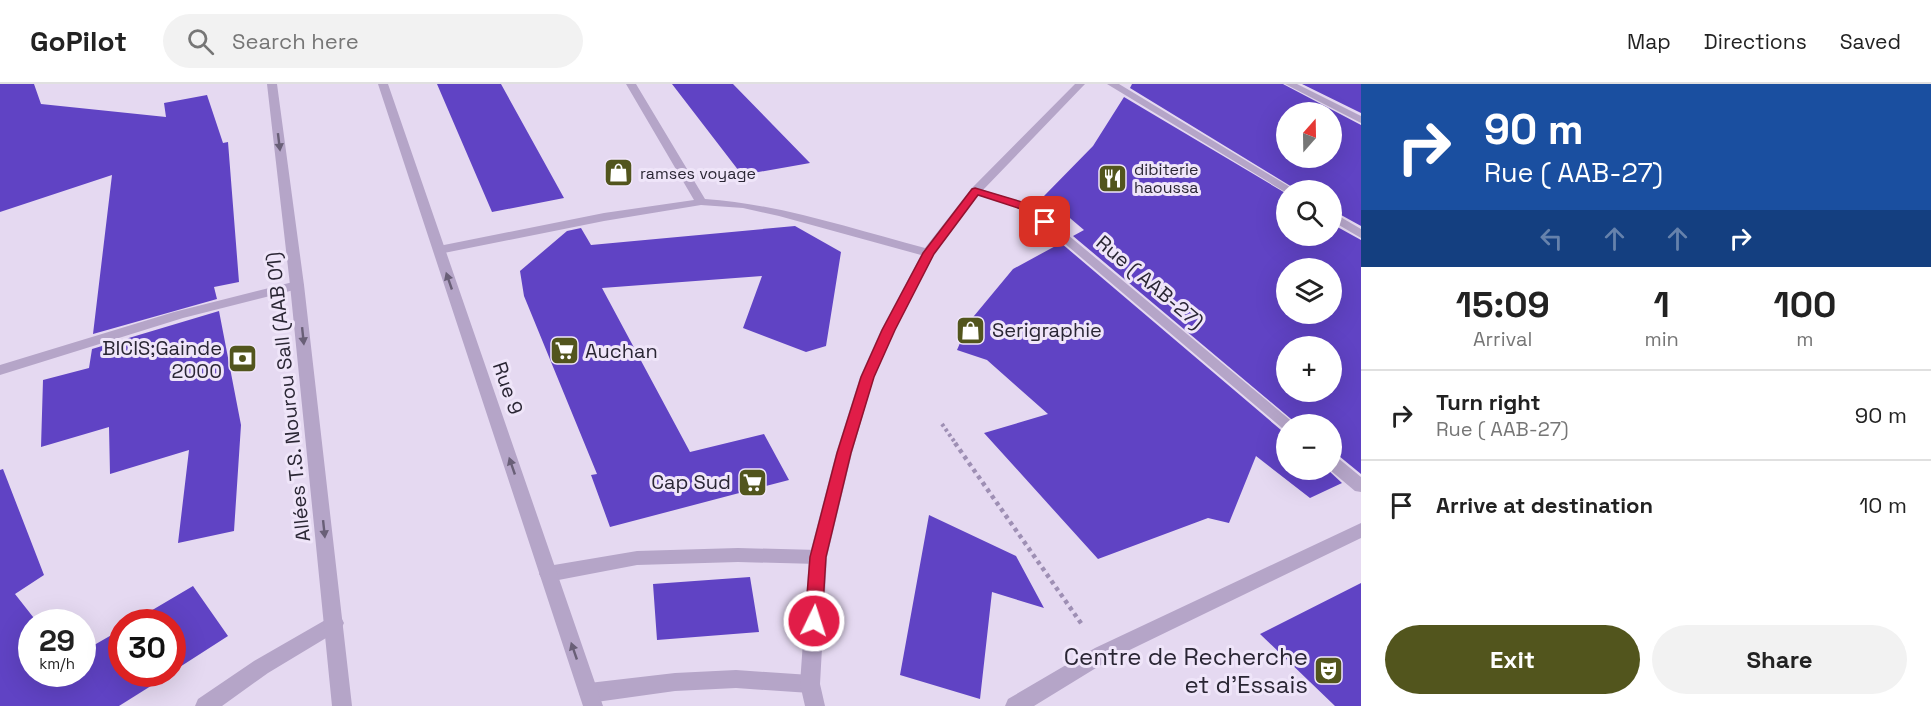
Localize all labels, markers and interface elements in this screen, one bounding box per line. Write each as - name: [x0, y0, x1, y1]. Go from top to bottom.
- search box: [163, 14, 583, 68]
- text: GoPilot: [30, 23, 127, 59]
- icon: search: [184, 25, 217, 58]
- text: Search here: [232, 27, 359, 55]
- text: Map: [1627, 28, 1671, 55]
- text: Directions: [1704, 28, 1807, 55]
- text: Saved: [1840, 28, 1901, 55]
- north arrow: [1276, 102, 1342, 168]
- map controls: [1276, 102, 1342, 480]
- text: 90 m: [1484, 103, 1584, 156]
- icon: right: [1385, 108, 1463, 186]
- one-way arrow: [274, 133, 284, 152]
- text: Rue ( AAB-27): [1484, 155, 1663, 190]
- shop icon: ramses voyage: [603, 157, 635, 189]
- place label: dibiterie haoussa: [1134, 159, 1198, 198]
- restaurant icon: dibiterie haoussa: [1097, 162, 1129, 194]
- place label: ramses voyage: [640, 163, 756, 184]
- button: search: [1276, 180, 1342, 246]
- pin: [1019, 196, 1070, 247]
- icon: arrive: [1028, 205, 1061, 238]
- icon: left: [1535, 222, 1568, 255]
- icon: ahead: [1598, 222, 1631, 255]
- icon: ahead: [1661, 222, 1694, 255]
- icon: right: [1724, 222, 1757, 255]
- street label: Rue ( AAB-27): [1091, 229, 1209, 335]
- street label: Allées T.S. Nourou Sall (AAB 01): [260, 251, 316, 543]
- button: layers: [1276, 258, 1342, 324]
- one-way arrow: [444, 272, 454, 290]
- text: 15:09: [1456, 282, 1550, 328]
- text: 1: [1653, 282, 1670, 328]
- text: 100: [1773, 282, 1836, 328]
- shop icon: Serigraphie: [955, 314, 987, 346]
- place label: Serigraphie: [992, 317, 1102, 343]
- one-way arrow: [298, 326, 308, 345]
- text: Arrival: [1473, 326, 1532, 352]
- text: min: [1644, 326, 1679, 352]
- text: m: [1796, 326, 1814, 352]
- place label: BICIS;Gainde 2000: [102, 335, 222, 384]
- supermarket icon: Auchan: [548, 335, 580, 367]
- button: +: [1276, 336, 1342, 402]
- place label: Auchan: [585, 338, 658, 364]
- bank icon: BICIS;Gainde 2000: [227, 343, 259, 375]
- street label: Rue 9: [487, 358, 529, 418]
- text: Turn right: [1436, 388, 1541, 416]
- icon: right: [1385, 399, 1418, 432]
- text: 90 m: [1855, 401, 1907, 429]
- button: −: [1276, 414, 1342, 480]
- text: Rue ( AAB-27): [1436, 416, 1569, 442]
- one-way arrow: [506, 457, 516, 475]
- supermarket icon: Cap Sud: [736, 466, 768, 498]
- place label: Cap Sud: [651, 469, 731, 495]
- icon: arrive: [1385, 489, 1418, 522]
- text: Arrive at destination: [1436, 491, 1653, 519]
- text: 10 m: [1859, 491, 1907, 519]
- one-way arrow: [319, 520, 328, 539]
- position arrow: [782, 589, 846, 653]
- speed limit sign: 30: [108, 609, 186, 687]
- text: 29: [39, 621, 75, 660]
- button: Exit: [1385, 625, 1640, 694]
- button: Share: [1652, 625, 1907, 694]
- place label: Centre de Recherche et d'Essais: [1064, 641, 1308, 700]
- one-way arrow: [569, 642, 579, 660]
- text: km/h: [39, 654, 75, 673]
- theatre icon: Centre de Recherche et d'Essais: [1313, 654, 1345, 686]

